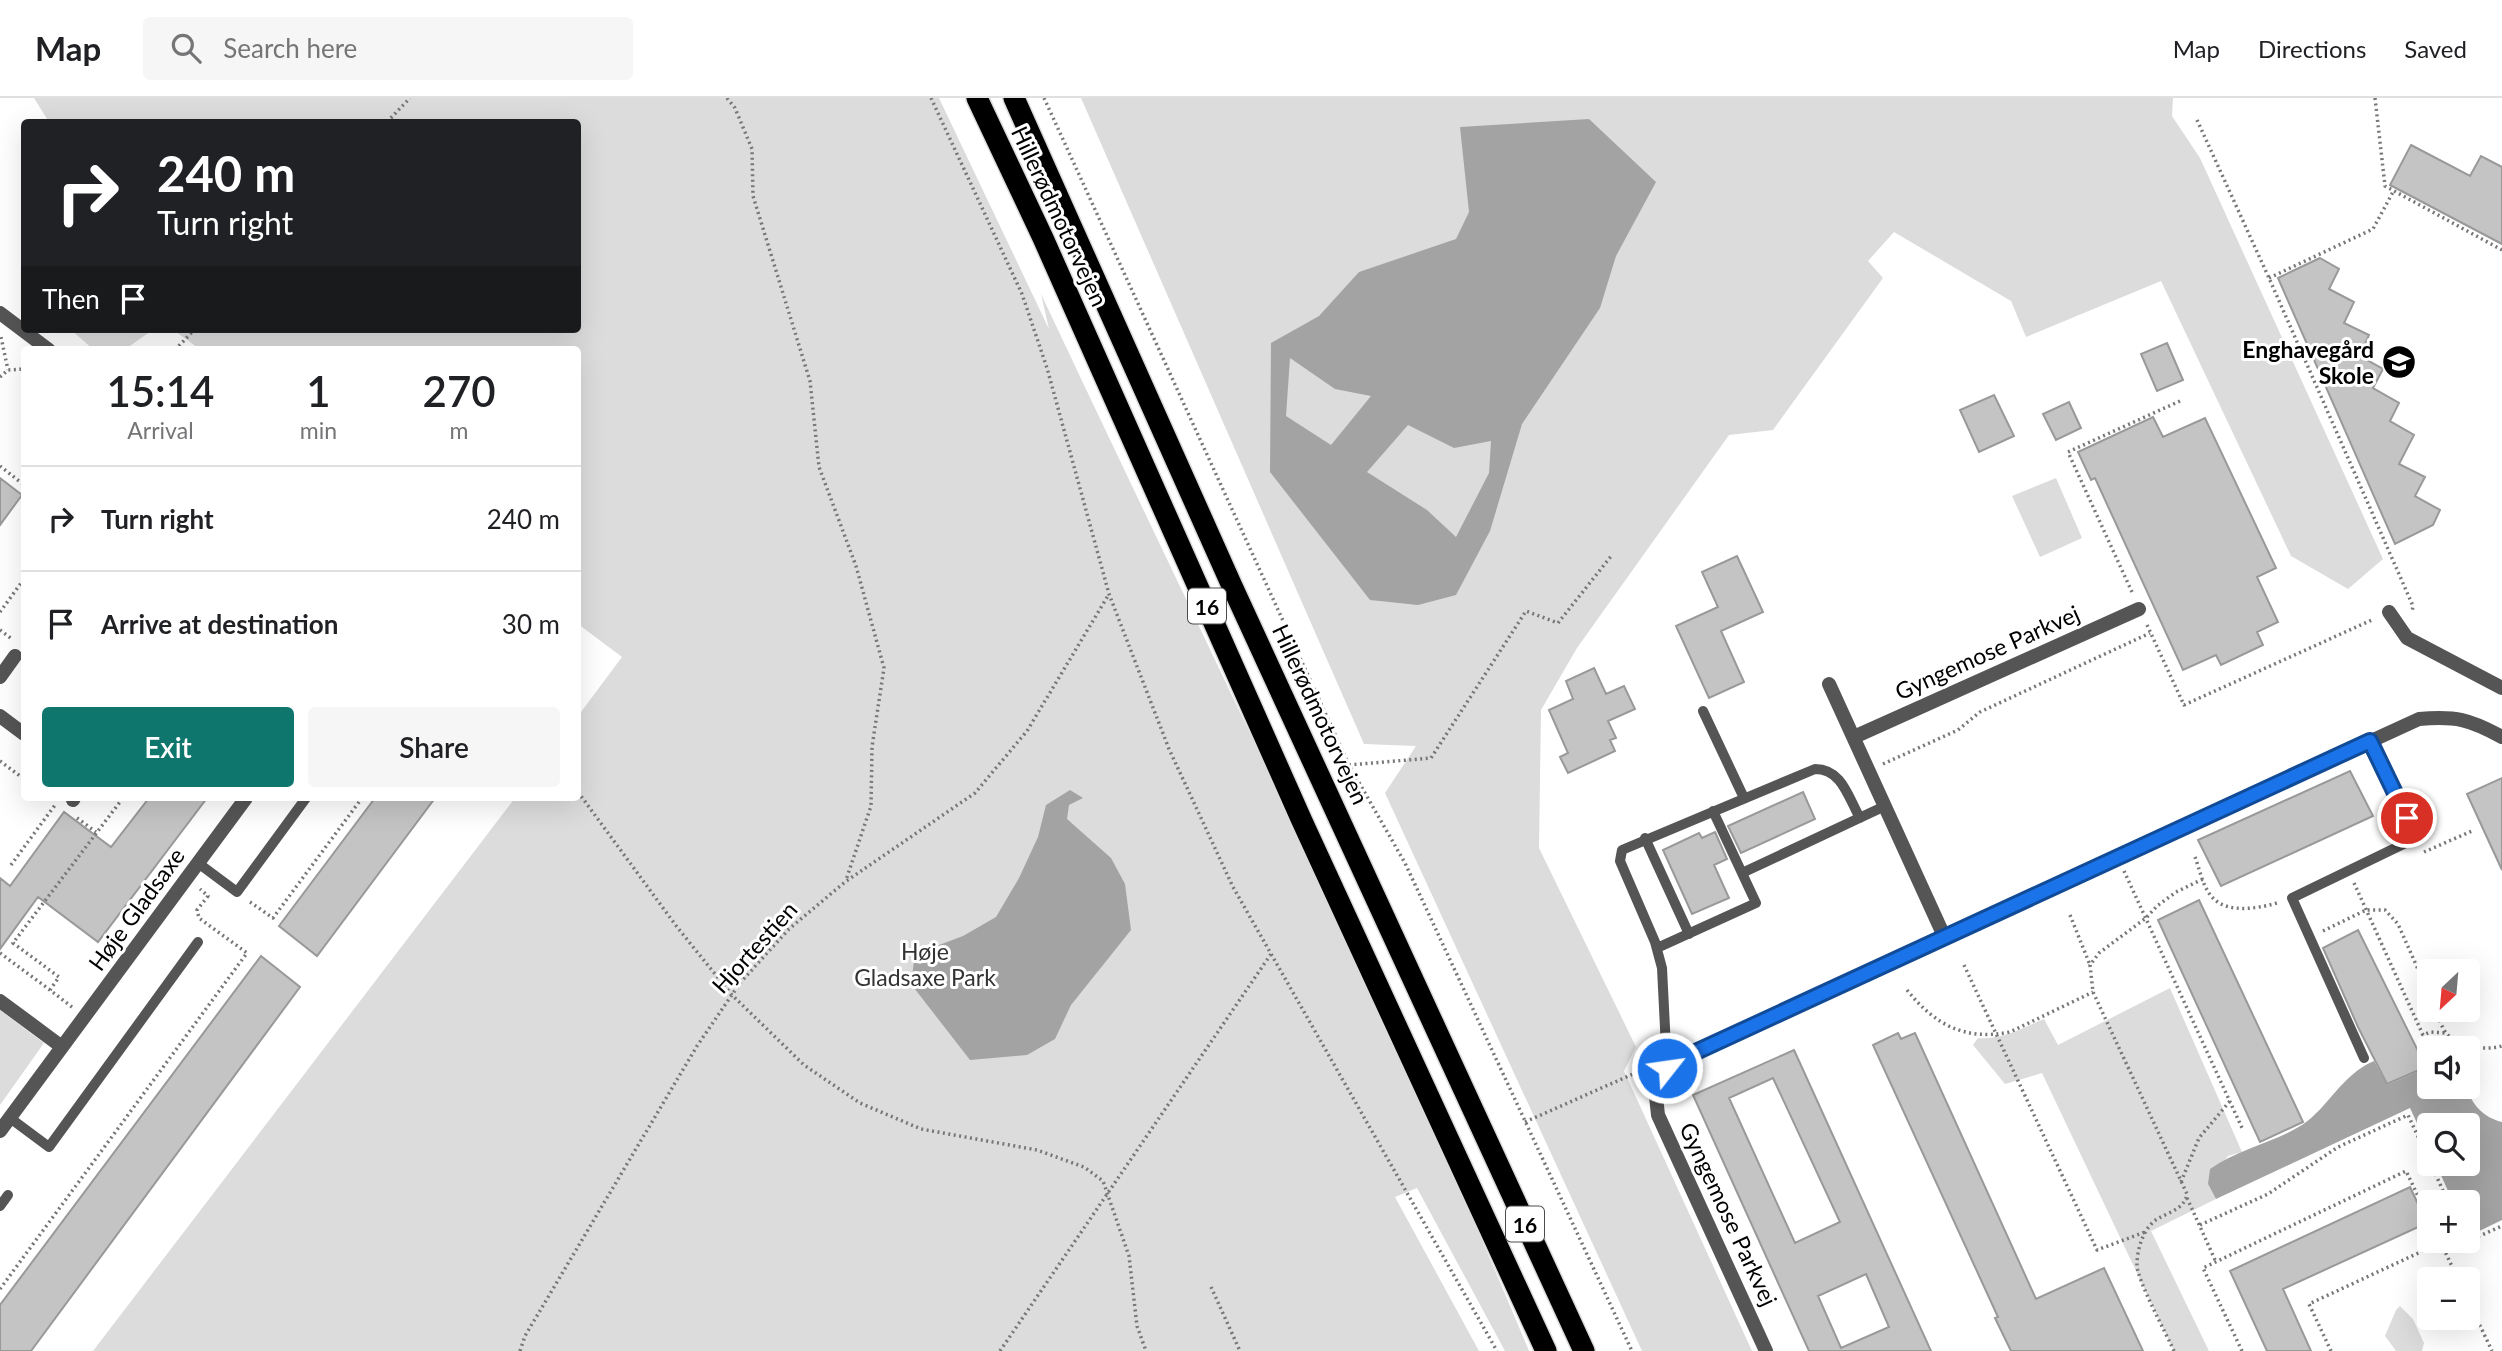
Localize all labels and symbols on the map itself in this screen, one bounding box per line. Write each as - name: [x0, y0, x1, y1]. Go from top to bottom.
- street label: Hillerødmotorvejen: [1006, 122, 1114, 310]
- place label: Enghavegård Skole: [2242, 335, 2374, 389]
- school or university icon: Enghavegård Skole: [2380, 343, 2418, 381]
- road number: 16: [1188, 588, 1226, 624]
- street label: Gyngemose Parkvej: [1890, 599, 2084, 705]
- street label: Hillerødmotorvejen: [1267, 620, 1375, 808]
- pin: [2377, 788, 2437, 848]
- street label: Høje Gladsaxe: [82, 842, 190, 976]
- street label: Hjortestien: [706, 895, 802, 999]
- park label: Høje Gladsaxe Park: [854, 937, 996, 991]
- north arrow: [2417, 959, 2480, 1022]
- position arrow: [1630, 1031, 1704, 1105]
- street label: Gyngemose Parkvej: [1674, 1118, 1784, 1310]
- road number: 16: [1506, 1206, 1544, 1242]

